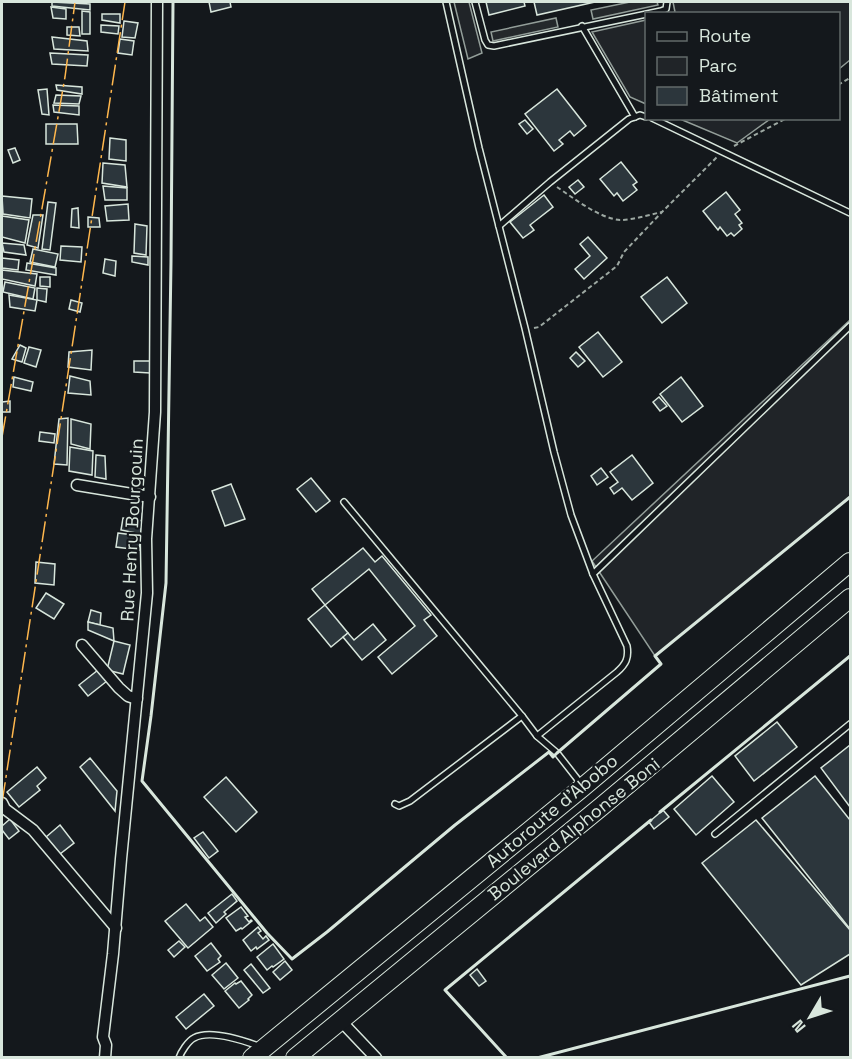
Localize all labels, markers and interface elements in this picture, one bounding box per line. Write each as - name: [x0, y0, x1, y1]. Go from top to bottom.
- legend: [645, 12, 840, 120]
- text: Route: [699, 24, 751, 47]
- text: Parc: [699, 54, 737, 77]
- text: Bâtiment: [699, 84, 779, 107]
- street label: Rue Henry Bourgouin: [115, 438, 148, 622]
- street label: Autoroute d'Abobo: [481, 749, 622, 872]
- street label: Boulevard Alphonse Boni: [483, 752, 664, 905]
- north arrow: [780, 987, 840, 1047]
- text: N: [787, 1015, 810, 1037]

